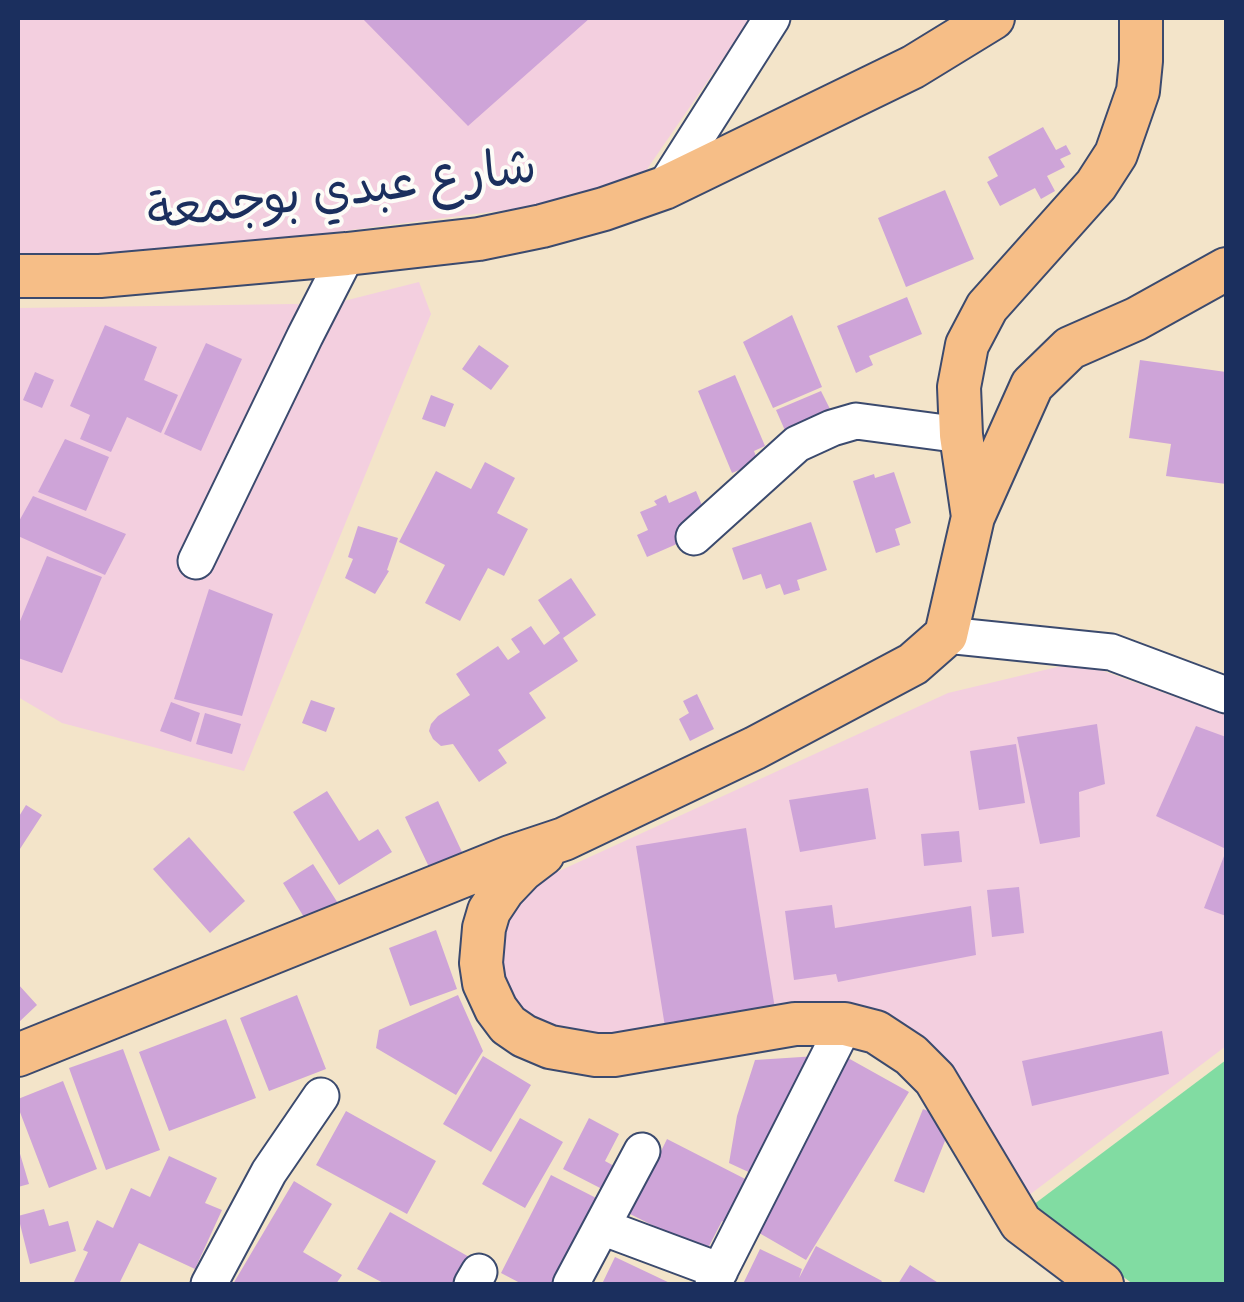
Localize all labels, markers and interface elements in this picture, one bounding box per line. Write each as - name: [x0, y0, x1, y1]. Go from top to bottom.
- street label: شارع عبدي بوجمعة: [144, 138, 540, 246]

